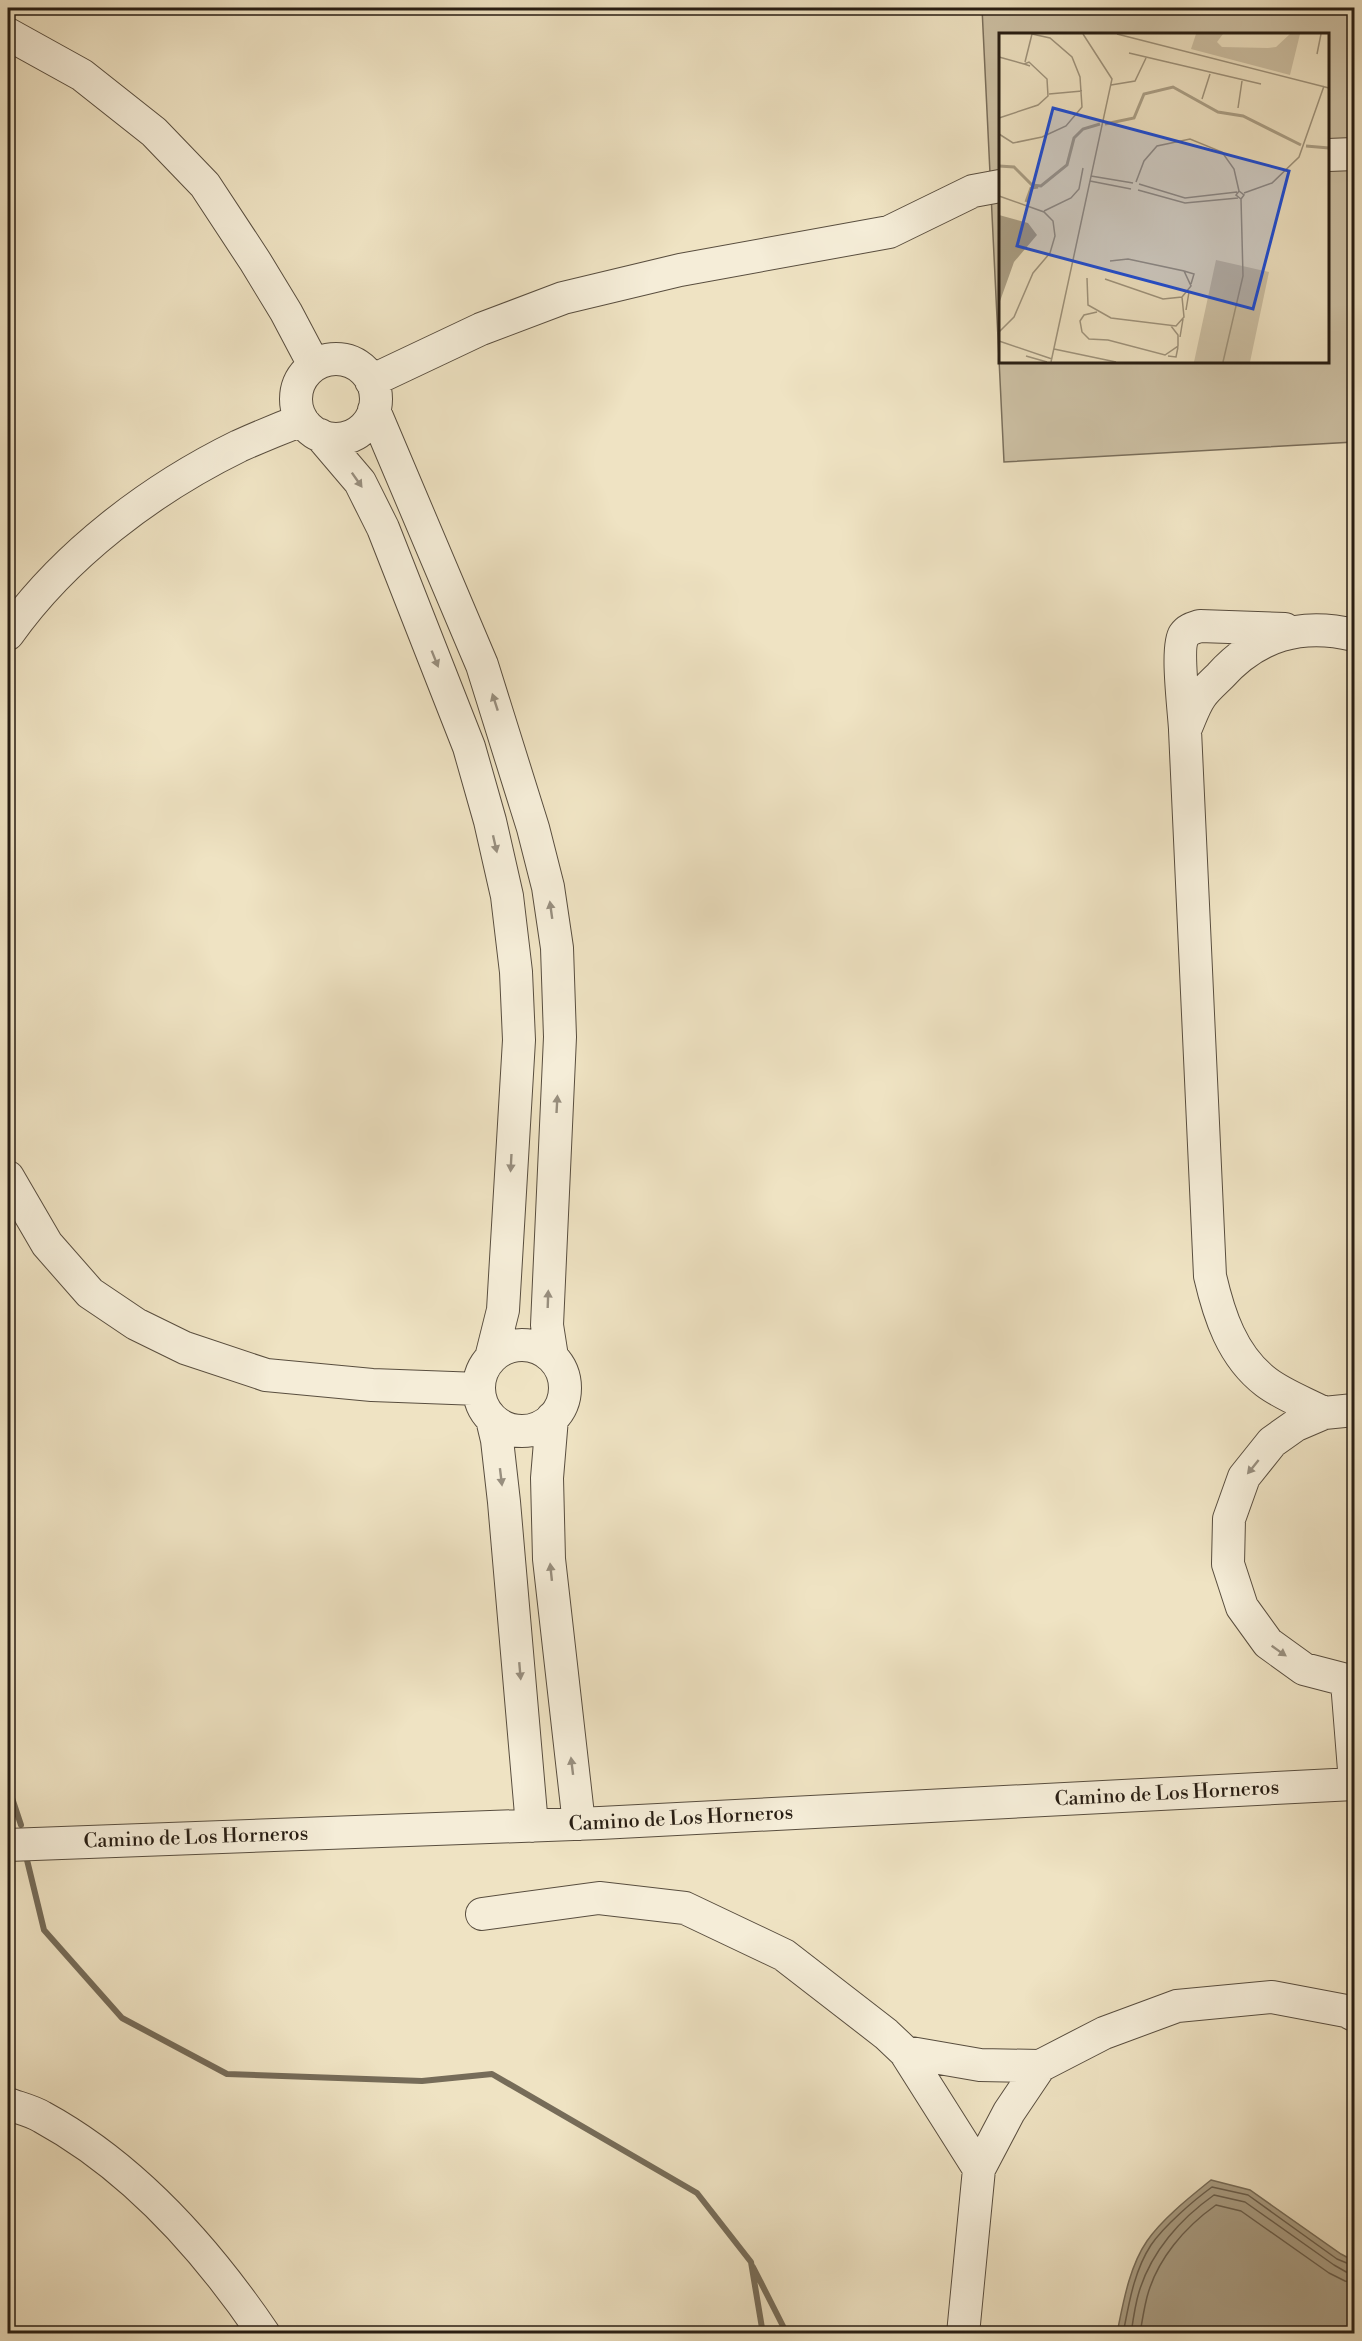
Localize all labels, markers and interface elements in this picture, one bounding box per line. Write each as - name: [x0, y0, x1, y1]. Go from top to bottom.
- inset map: [999, 33, 1329, 363]
- one-way arrow: [351, 472, 363, 488]
- one-way arrow: [430, 650, 440, 668]
- one-way arrow: [489, 693, 499, 711]
- one-way arrow: [491, 835, 501, 853]
- one-way arrow: [547, 900, 556, 919]
- one-way arrow: [552, 1095, 561, 1114]
- one-way arrow: [507, 1153, 516, 1172]
- one-way arrow: [543, 1289, 552, 1308]
- one-way arrow: [1247, 1459, 1259, 1474]
- one-way arrow: [497, 1467, 506, 1486]
- one-way arrow: [546, 1563, 556, 1582]
- one-way arrow: [1271, 1645, 1287, 1657]
- one-way arrow: [515, 1662, 524, 1681]
- one-way arrow: [567, 1757, 577, 1776]
- street label: Camino de Los Horneros: [1054, 1776, 1280, 1812]
- street label: Camino de Los Horneros: [568, 1801, 794, 1837]
- street label: Camino de Los Horneros: [83, 1822, 309, 1854]

